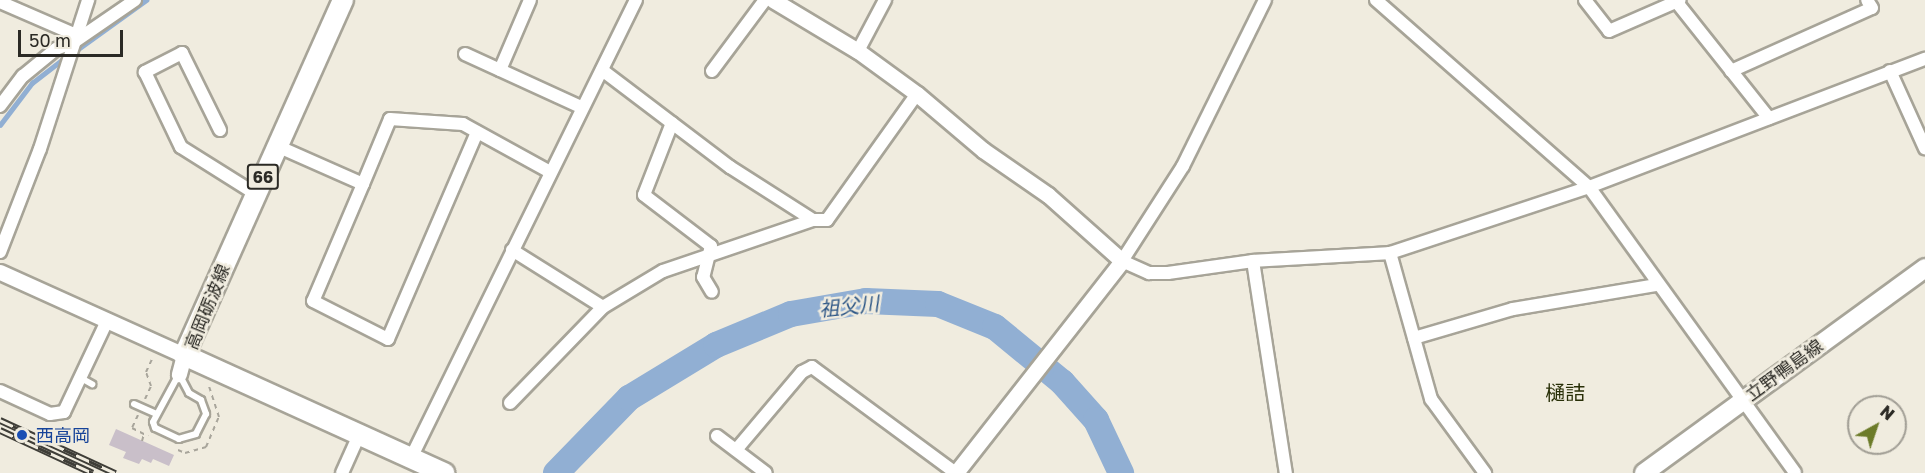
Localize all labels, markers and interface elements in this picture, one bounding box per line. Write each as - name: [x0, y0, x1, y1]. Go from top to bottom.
- scale bar: [21, 18, 126, 56]
- text: 50 m: [29, 29, 71, 51]
- road number: 66: [246, 164, 280, 190]
- street label: 高岡砺波線: [180, 261, 234, 353]
- water label: 祖父川: [818, 291, 880, 321]
- street label: 立野鴨島線: [1741, 335, 1827, 405]
- district label: 樋詰: [1545, 380, 1585, 404]
- north arrow: [1847, 395, 1907, 455]
- text: N: [1876, 401, 1898, 424]
- place label: 西高岡: [36, 424, 90, 446]
- marker: 西高岡: [13, 426, 31, 444]

